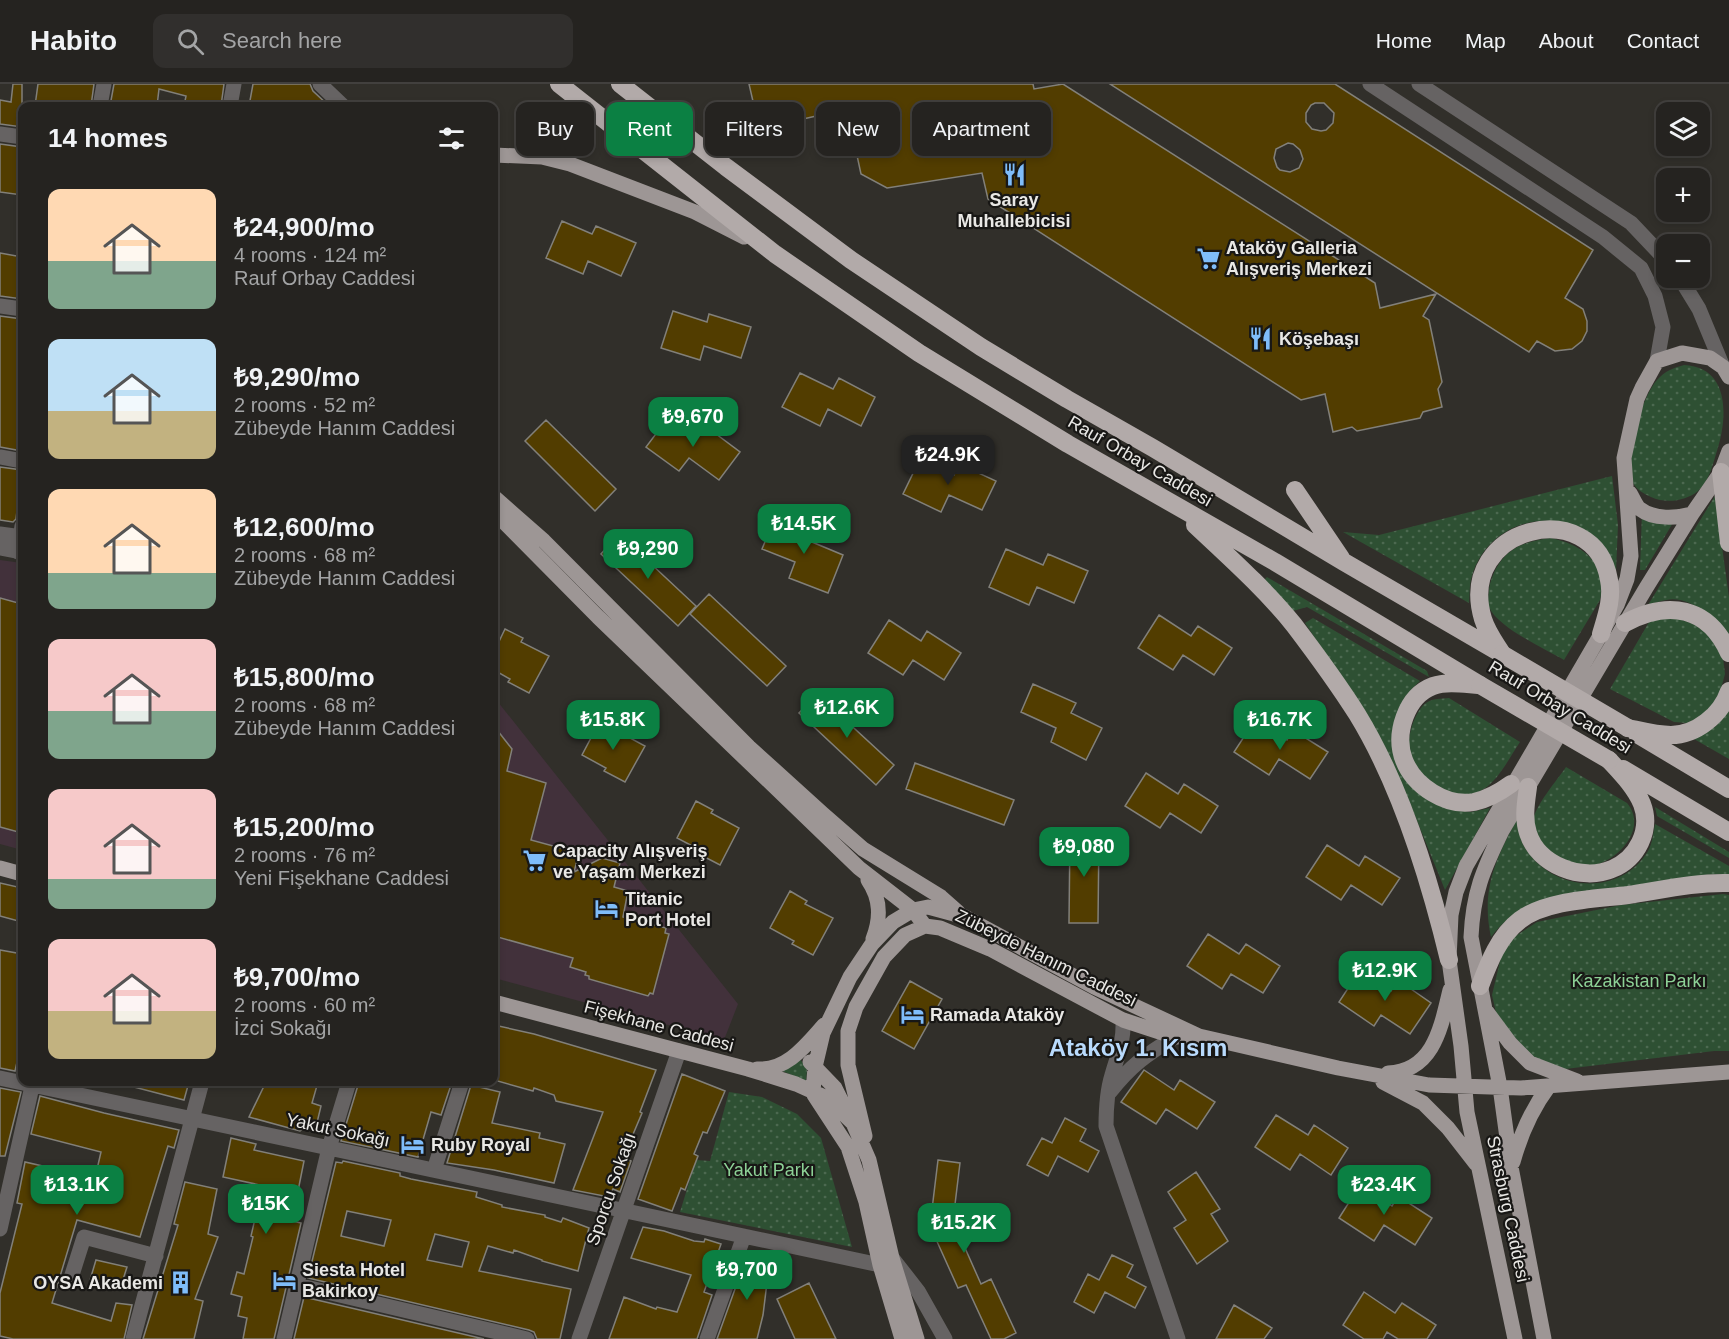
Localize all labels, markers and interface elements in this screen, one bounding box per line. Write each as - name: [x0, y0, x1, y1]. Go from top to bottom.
- search box: [153, 14, 573, 68]
- text: Habito: [30, 25, 117, 56]
- icon: search: [174, 25, 207, 58]
- text: Search here: [222, 28, 342, 53]
- text: Home: [1376, 29, 1432, 52]
- text: Map: [1465, 29, 1506, 52]
- text: About: [1539, 29, 1594, 52]
- text: Contact: [1627, 29, 1699, 52]
- chip: Buy: [516, 102, 594, 156]
- chip: Rent: [606, 102, 693, 156]
- chip: Filters: [705, 102, 804, 156]
- chip: New: [816, 102, 900, 156]
- chip: Apartment: [912, 102, 1051, 156]
- map controls: [1656, 102, 1710, 288]
- button: layers: [1656, 102, 1710, 156]
- icon: filters: [435, 122, 468, 155]
- text: 14 homes: [48, 123, 168, 153]
- restaurant icon: Saray Muhallebicisi: [1001, 161, 1027, 187]
- button: +: [1656, 168, 1710, 222]
- place label: Saray Muhallebicisi: [957, 190, 1071, 231]
- text: ₺24,900/mo: [234, 212, 375, 242]
- icon: home: [96, 213, 168, 285]
- button: −: [1656, 234, 1710, 288]
- place label: Ataköy Galleria Alışveriş Merkezi: [1226, 238, 1372, 279]
- text: 4 rooms · 124 m²: [234, 244, 386, 266]
- supermarket icon: Ataköy Galleria Alışveriş Merkezi: [1195, 245, 1221, 271]
- text: Rauf Orbay Caddesi: [234, 267, 415, 289]
- restaurant icon: Köşebaşı: [1248, 326, 1274, 352]
- place label: Köşebaşı: [1279, 329, 1359, 349]
- text: ₺9,290/mo: [234, 362, 360, 392]
- icon: home: [96, 363, 168, 435]
- text: 2 rooms · 52 m²: [234, 394, 375, 416]
- pin: ₺9,670: [644, 397, 742, 448]
- text: ₺9,670: [662, 405, 724, 427]
- street label: Rauf Orbay Caddesi: [1064, 412, 1216, 510]
- text: Zübeyde Hanım Caddesi: [234, 417, 455, 439]
- pin: ₺24.9K: [899, 435, 997, 486]
- text: ₺24.9K: [916, 443, 980, 465]
- pin: ₺14.5K: [755, 504, 853, 555]
- text: ₺12,600/mo: [234, 512, 375, 542]
- text: ₺14.5K: [772, 512, 836, 534]
- icon: home: [96, 513, 168, 585]
- pin: ₺9,290: [599, 529, 697, 580]
- text: ₺9,290: [617, 537, 679, 559]
- text: 2 rooms · 68 m²: [234, 544, 375, 566]
- text: Zübeyde Hanım Caddesi: [234, 567, 455, 589]
- street label: Rauf Orbay Caddesi: [1485, 656, 1635, 758]
- text: ₺15,800/mo: [234, 662, 375, 692]
- icon: home: [96, 663, 168, 735]
- pin: ₺12.6K: [798, 688, 896, 739]
- text: 2 rooms · 68 m²: [234, 694, 375, 716]
- text: ₺12.6K: [815, 696, 879, 718]
- pin: ₺15.8K: [564, 700, 662, 751]
- pin: ₺16.7K: [1231, 700, 1329, 751]
- text: ₺15.8K: [581, 708, 645, 730]
- text: ₺16.7K: [1248, 708, 1312, 730]
- text: Zübeyde Hanım Caddesi: [234, 717, 455, 739]
- text: ₺15,200/mo: [234, 812, 375, 842]
- icon: home: [96, 813, 168, 885]
- pin: ₺9,080: [1035, 827, 1133, 878]
- text: ₺9,080: [1053, 835, 1115, 857]
- place label: Capacity Alışveriş ve Yaşam Merkezi: [553, 841, 707, 882]
- text: 2 rooms · 76 m²: [234, 844, 375, 866]
- supermarket icon: Capacity Alışveriş ve Yaşam Merkezi: [522, 848, 548, 874]
- text: Yeni Fişekhane Caddesi: [234, 867, 449, 889]
- place label: Titanic Port Hotel: [625, 889, 711, 930]
- hotel icon: Titanic Port Hotel: [594, 896, 620, 922]
- street label: Zübeyde Hanım Caddesi: [952, 905, 1140, 1011]
- pin: ₺12.9K: [1336, 951, 1434, 1002]
- text: ₺12.9K: [1353, 959, 1417, 981]
- text: ₺9,700/mo: [234, 962, 360, 992]
- icon: home: [96, 963, 168, 1035]
- park label: Kazakistan Parkı: [1571, 971, 1707, 991]
- text: 2 rooms · 60 m²: [234, 994, 375, 1016]
- street label: Fişekhane Caddesi: [582, 996, 736, 1056]
- hotel icon: Ramada Ataköy: [899, 1002, 925, 1028]
- place label: Ramada Ataköy: [930, 1005, 1064, 1025]
- text: İzci Sokağı: [234, 1017, 332, 1039]
- district label: Ataköy 1. Kısım: [1049, 1034, 1227, 1061]
- street label: Yakut Sokağı: [284, 1109, 392, 1151]
- street label: Sporcu Sokağı: [582, 1130, 640, 1248]
- hotel icon: Ruby Royal: [400, 1132, 426, 1158]
- street label: Strasburg Caddesi: [1483, 1134, 1533, 1284]
- place label: Ruby Royal: [431, 1135, 530, 1155]
- park label: Yakut Parkı: [723, 1160, 815, 1180]
- pin: ₺13.1K: [28, 1165, 126, 1216]
- pin: ₺23.4K: [1335, 1165, 1433, 1216]
- text: ₺13.1K: [45, 1173, 109, 1195]
- text: ₺23.4K: [1352, 1173, 1416, 1195]
- pin: ₺15K: [230, 1184, 302, 1235]
- text: ₺15K: [242, 1192, 290, 1214]
- pin: ₺15.2K: [915, 1203, 1013, 1254]
- text: ₺15.2K: [932, 1211, 996, 1233]
- pin: ₺9,700: [698, 1250, 796, 1301]
- text: ₺9,700: [716, 1258, 778, 1280]
- place label: Siesta Hotel Bakirkoy: [302, 1260, 405, 1301]
- hotel icon: Siesta Hotel Bakirkoy: [271, 1267, 297, 1293]
- building icon: OYSA Akademi: [168, 1270, 194, 1296]
- place label: OYSA Akademi: [33, 1273, 163, 1293]

